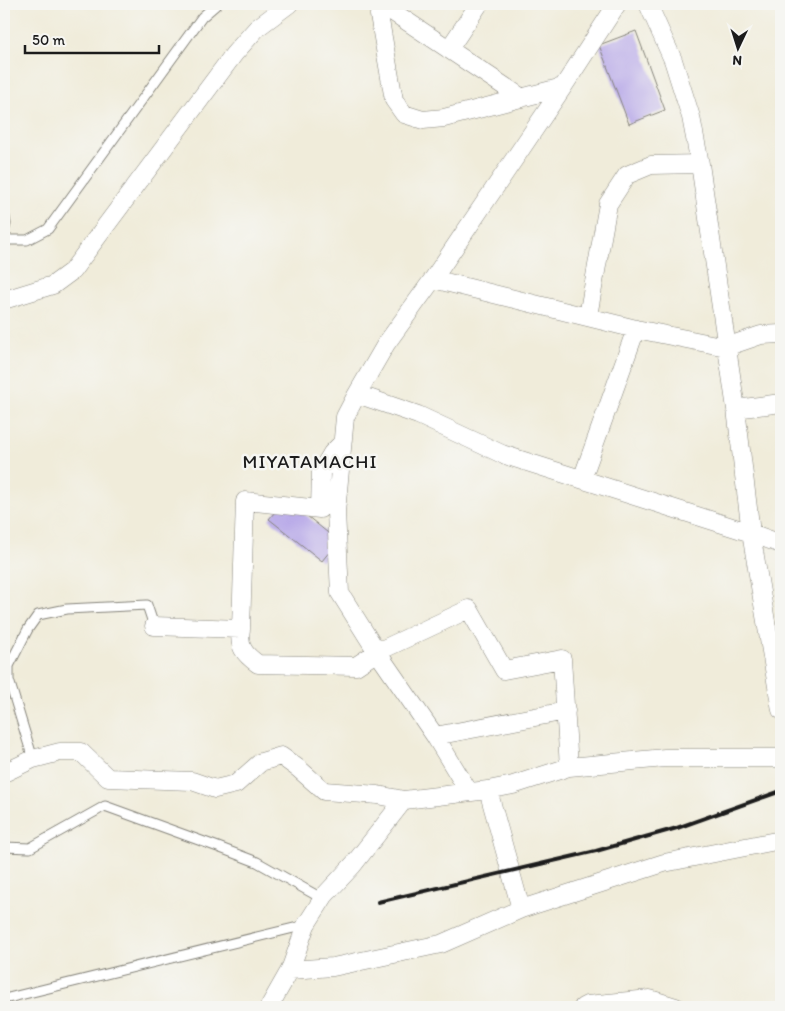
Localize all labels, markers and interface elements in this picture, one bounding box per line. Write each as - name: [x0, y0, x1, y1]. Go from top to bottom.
- scale bar: [25, 22, 159, 54]
- north arrow: [712, 22, 762, 72]
- text: 50 m: [32, 31, 65, 49]
- text: N: [732, 52, 742, 69]
- district label: MIYATAMACHI: [243, 450, 377, 473]

